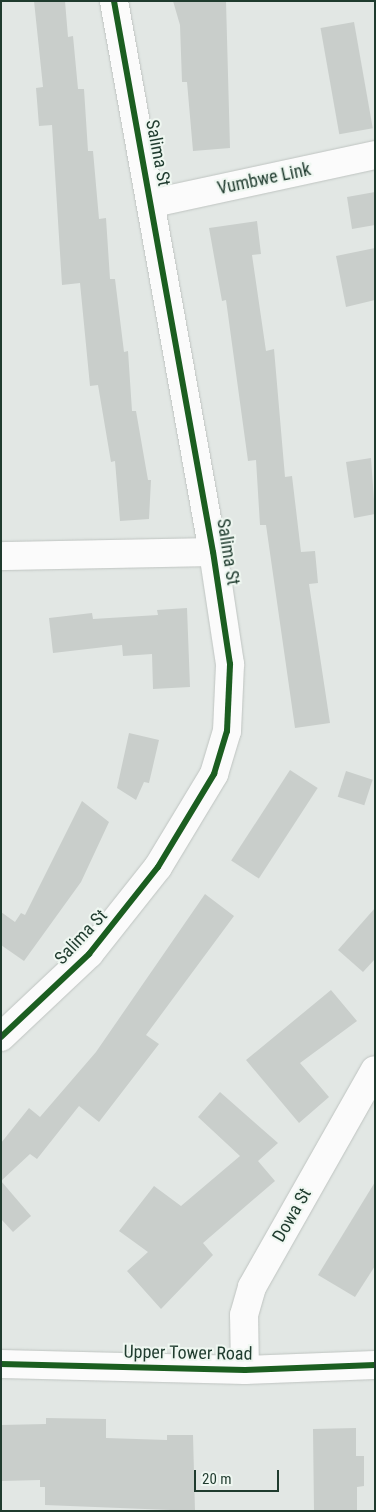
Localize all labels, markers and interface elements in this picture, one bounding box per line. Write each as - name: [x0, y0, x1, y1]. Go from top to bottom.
- street label: Salima St: [141, 118, 175, 188]
- street label: Vumbwe Link: [215, 159, 313, 199]
- street label: Salima St: [212, 517, 244, 587]
- street label: Salima St: [50, 905, 112, 969]
- street label: Dowa St: [268, 1184, 316, 1246]
- street label: Upper Tower Road: [123, 1341, 253, 1365]
- scale bar: [196, 1460, 281, 1492]
- text: 20 m: [202, 1470, 232, 1488]

